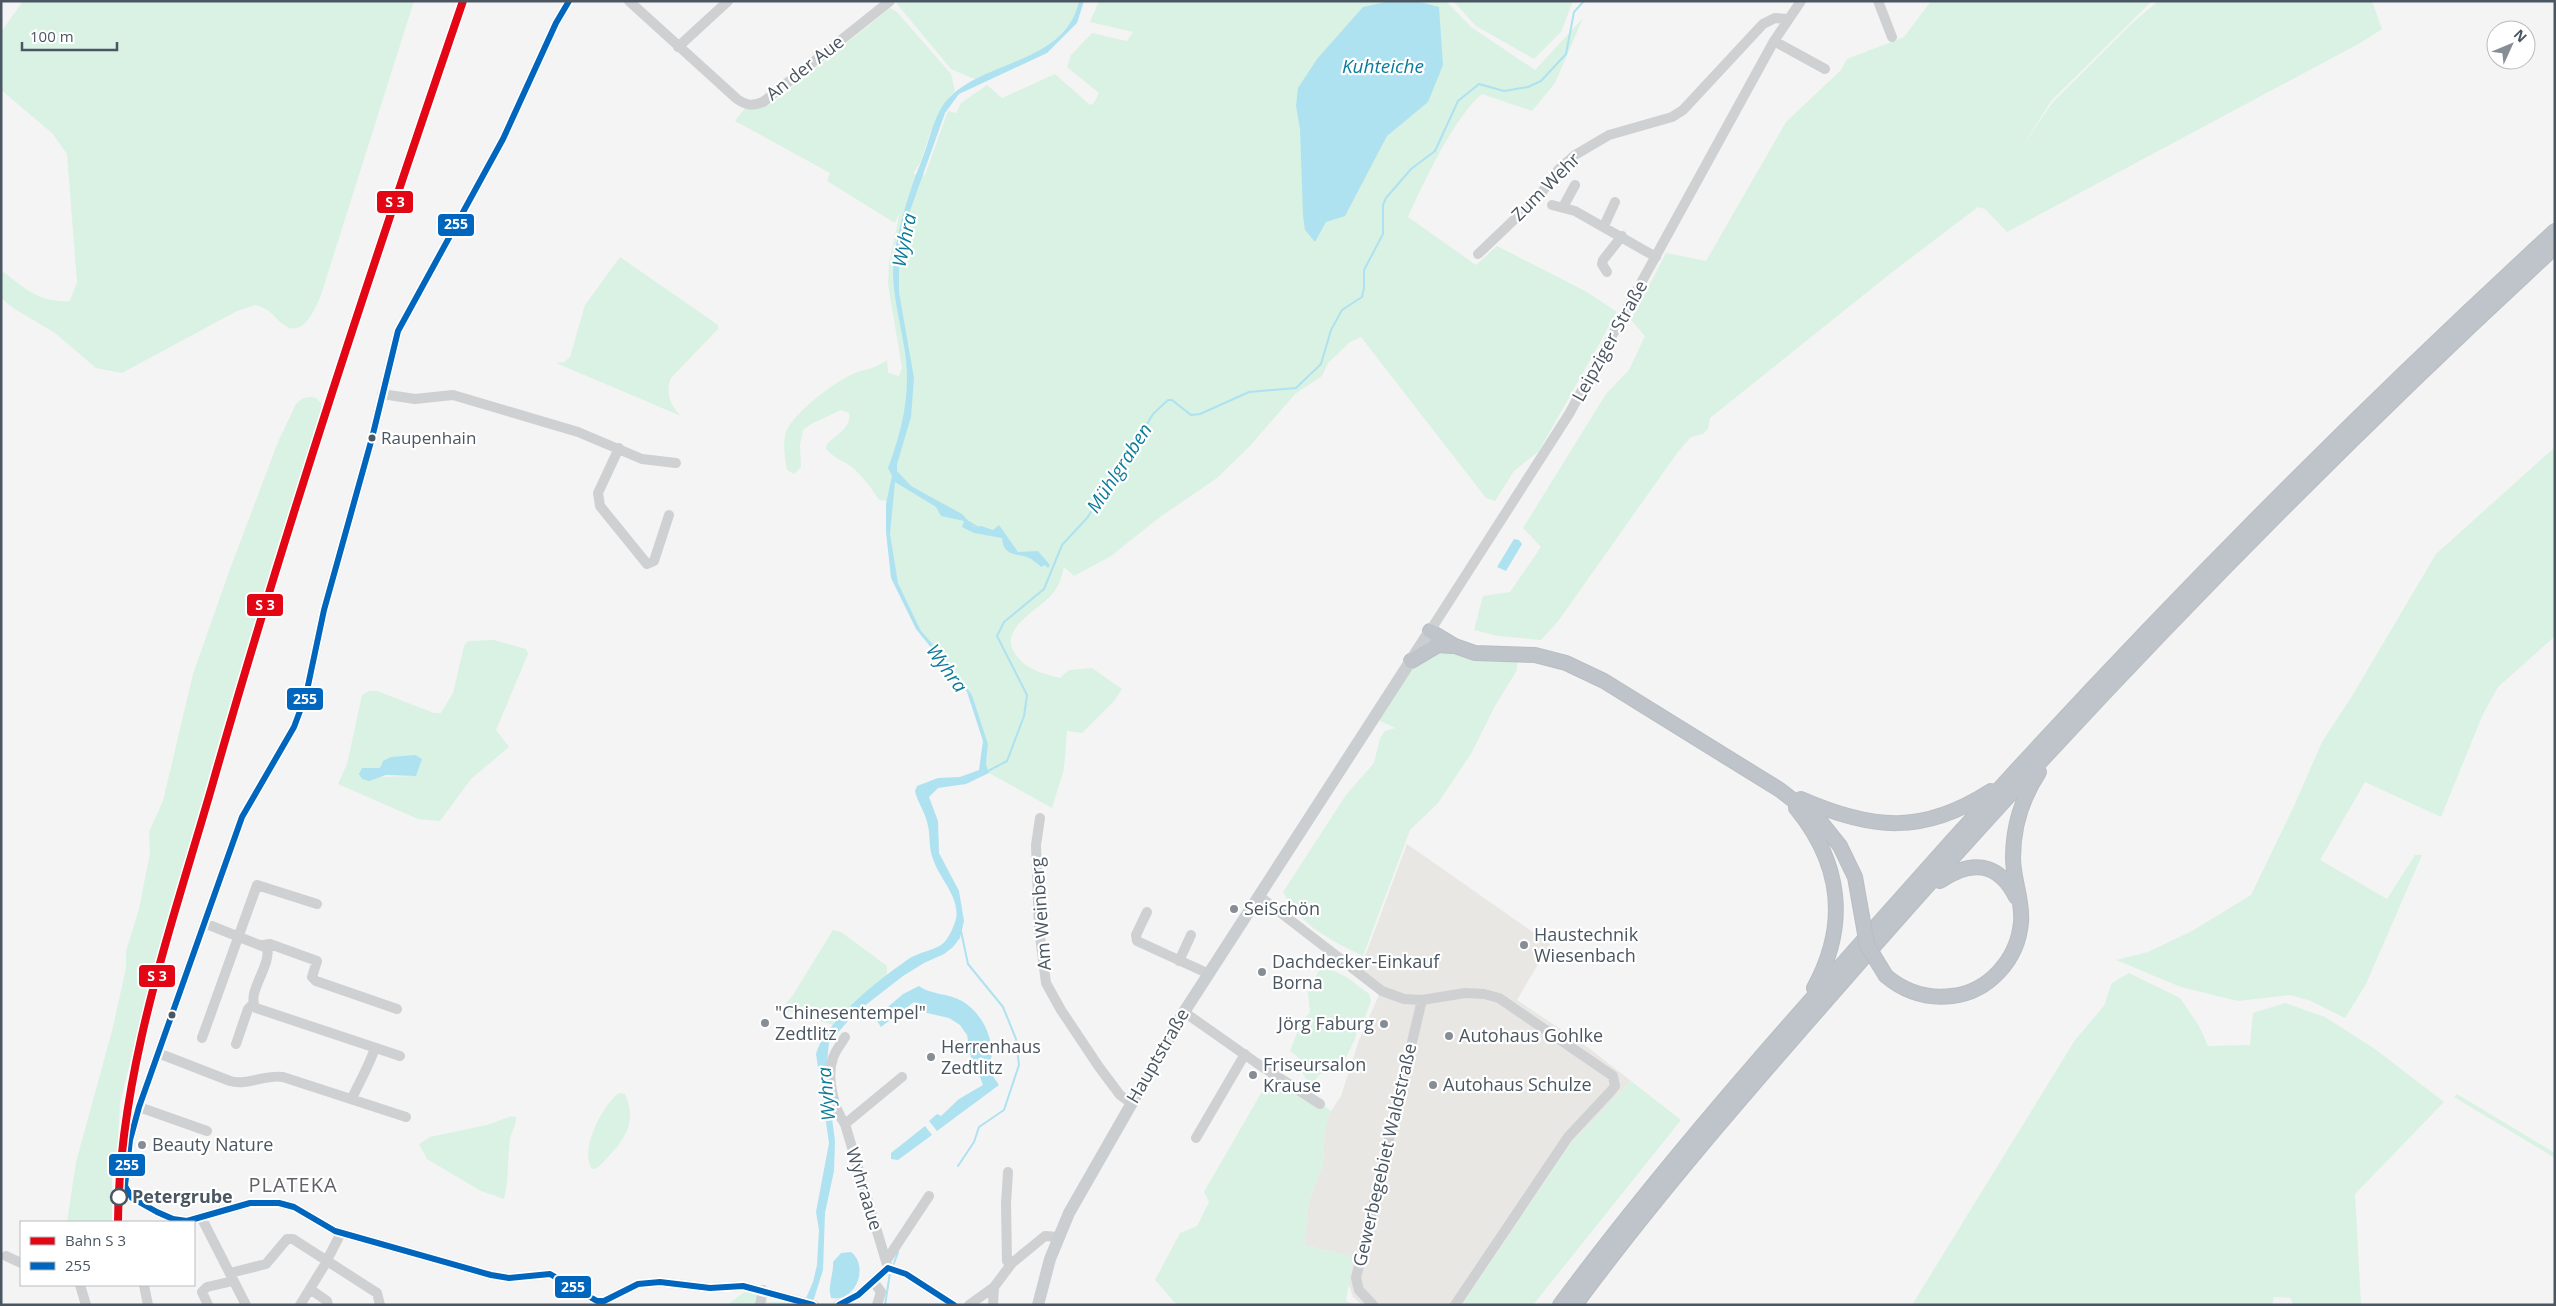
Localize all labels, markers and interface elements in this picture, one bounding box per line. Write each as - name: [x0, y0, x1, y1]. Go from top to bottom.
- scale bar: [22, 20, 118, 52]
- north arrow: [2486, 20, 2536, 70]
- text: N: [2510, 25, 2532, 46]
- text: 100 m: [30, 26, 74, 46]
- street label: An der Aue: [760, 29, 848, 105]
- water label: Kuhteiche: [1342, 53, 1424, 79]
- street label: Zum Wehr: [1506, 146, 1585, 226]
- line badge: S 3: [376, 190, 414, 214]
- text: S 3: [385, 192, 405, 211]
- water label: Wyhra: [886, 211, 922, 269]
- line badge: 255: [437, 213, 475, 237]
- text: 255: [444, 214, 468, 233]
- street label: Leipziger Straße: [1566, 276, 1652, 405]
- water label: Mühlgraben: [1080, 418, 1158, 518]
- place label: Raupenhain: [381, 426, 476, 449]
- marker: Raupenhain: [367, 433, 377, 443]
- line badge: S 3: [246, 593, 284, 617]
- text: S 3: [255, 595, 275, 614]
- water label: Wyhra: [921, 638, 974, 698]
- line badge: 255: [286, 687, 324, 711]
- text: 255: [293, 689, 317, 708]
- street label: Am Weinberg: [1024, 857, 1056, 971]
- place label: SeiSchön: [1244, 896, 1320, 920]
- marker: SeiSchön: [1228, 903, 1240, 915]
- place label: Haustechnik Wiesenbach: [1534, 922, 1639, 967]
- marker: Haustechnik Wiesenbach: [1518, 939, 1530, 951]
- place label: Dachdecker-Einkauf Borna: [1272, 949, 1440, 994]
- line badge: S 3: [138, 964, 176, 988]
- text: S 3: [147, 966, 167, 985]
- marker: Dachdecker-Einkauf Borna: [1256, 966, 1268, 978]
- place label: "Chinesentempel" Zedtlitz: [775, 1000, 926, 1045]
- street label: Hauptstraße: [1120, 1004, 1194, 1107]
- unlabelled marker: [167, 1010, 177, 1020]
- place label: Jörg Faburg: [1276, 1011, 1374, 1035]
- marker: "Chinesentempel" Zedtlitz: [759, 1017, 771, 1029]
- marker: Jörg Faburg: [1378, 1018, 1390, 1030]
- place label: Autohaus Gohlke: [1459, 1023, 1603, 1047]
- marker: Autohaus Gohlke: [1443, 1030, 1455, 1042]
- place label: Herrenhaus Zedtlitz: [941, 1034, 1041, 1079]
- street label: Gewerbegebiet Waldstraße: [1347, 1041, 1421, 1269]
- marker: Herrenhaus Zedtlitz: [925, 1051, 937, 1063]
- place label: Friseursalon Krause: [1263, 1052, 1366, 1097]
- water label: Wyhra: [811, 1066, 841, 1122]
- marker: Friseursalon Krause: [1247, 1069, 1259, 1081]
- place label: Autohaus Schulze: [1443, 1072, 1592, 1096]
- marker: Autohaus Schulze: [1427, 1079, 1439, 1091]
- place label: Beauty Nature: [152, 1132, 273, 1156]
- marker: Beauty Nature: [136, 1139, 148, 1151]
- street label: Wyhraaue: [841, 1144, 889, 1233]
- line badge: 255: [108, 1153, 146, 1177]
- text: 255: [115, 1155, 139, 1174]
- district label: PLATEKA: [248, 1171, 338, 1198]
- place label: Petergrube: [132, 1184, 233, 1208]
- marker: Petergrube: [110, 1188, 128, 1206]
- legend: [20, 1221, 195, 1286]
- text: Bahn S 3: [65, 1230, 126, 1250]
- text: 255: [65, 1255, 91, 1275]
- line badge: 255: [554, 1275, 592, 1299]
- text: 255: [561, 1277, 585, 1296]

